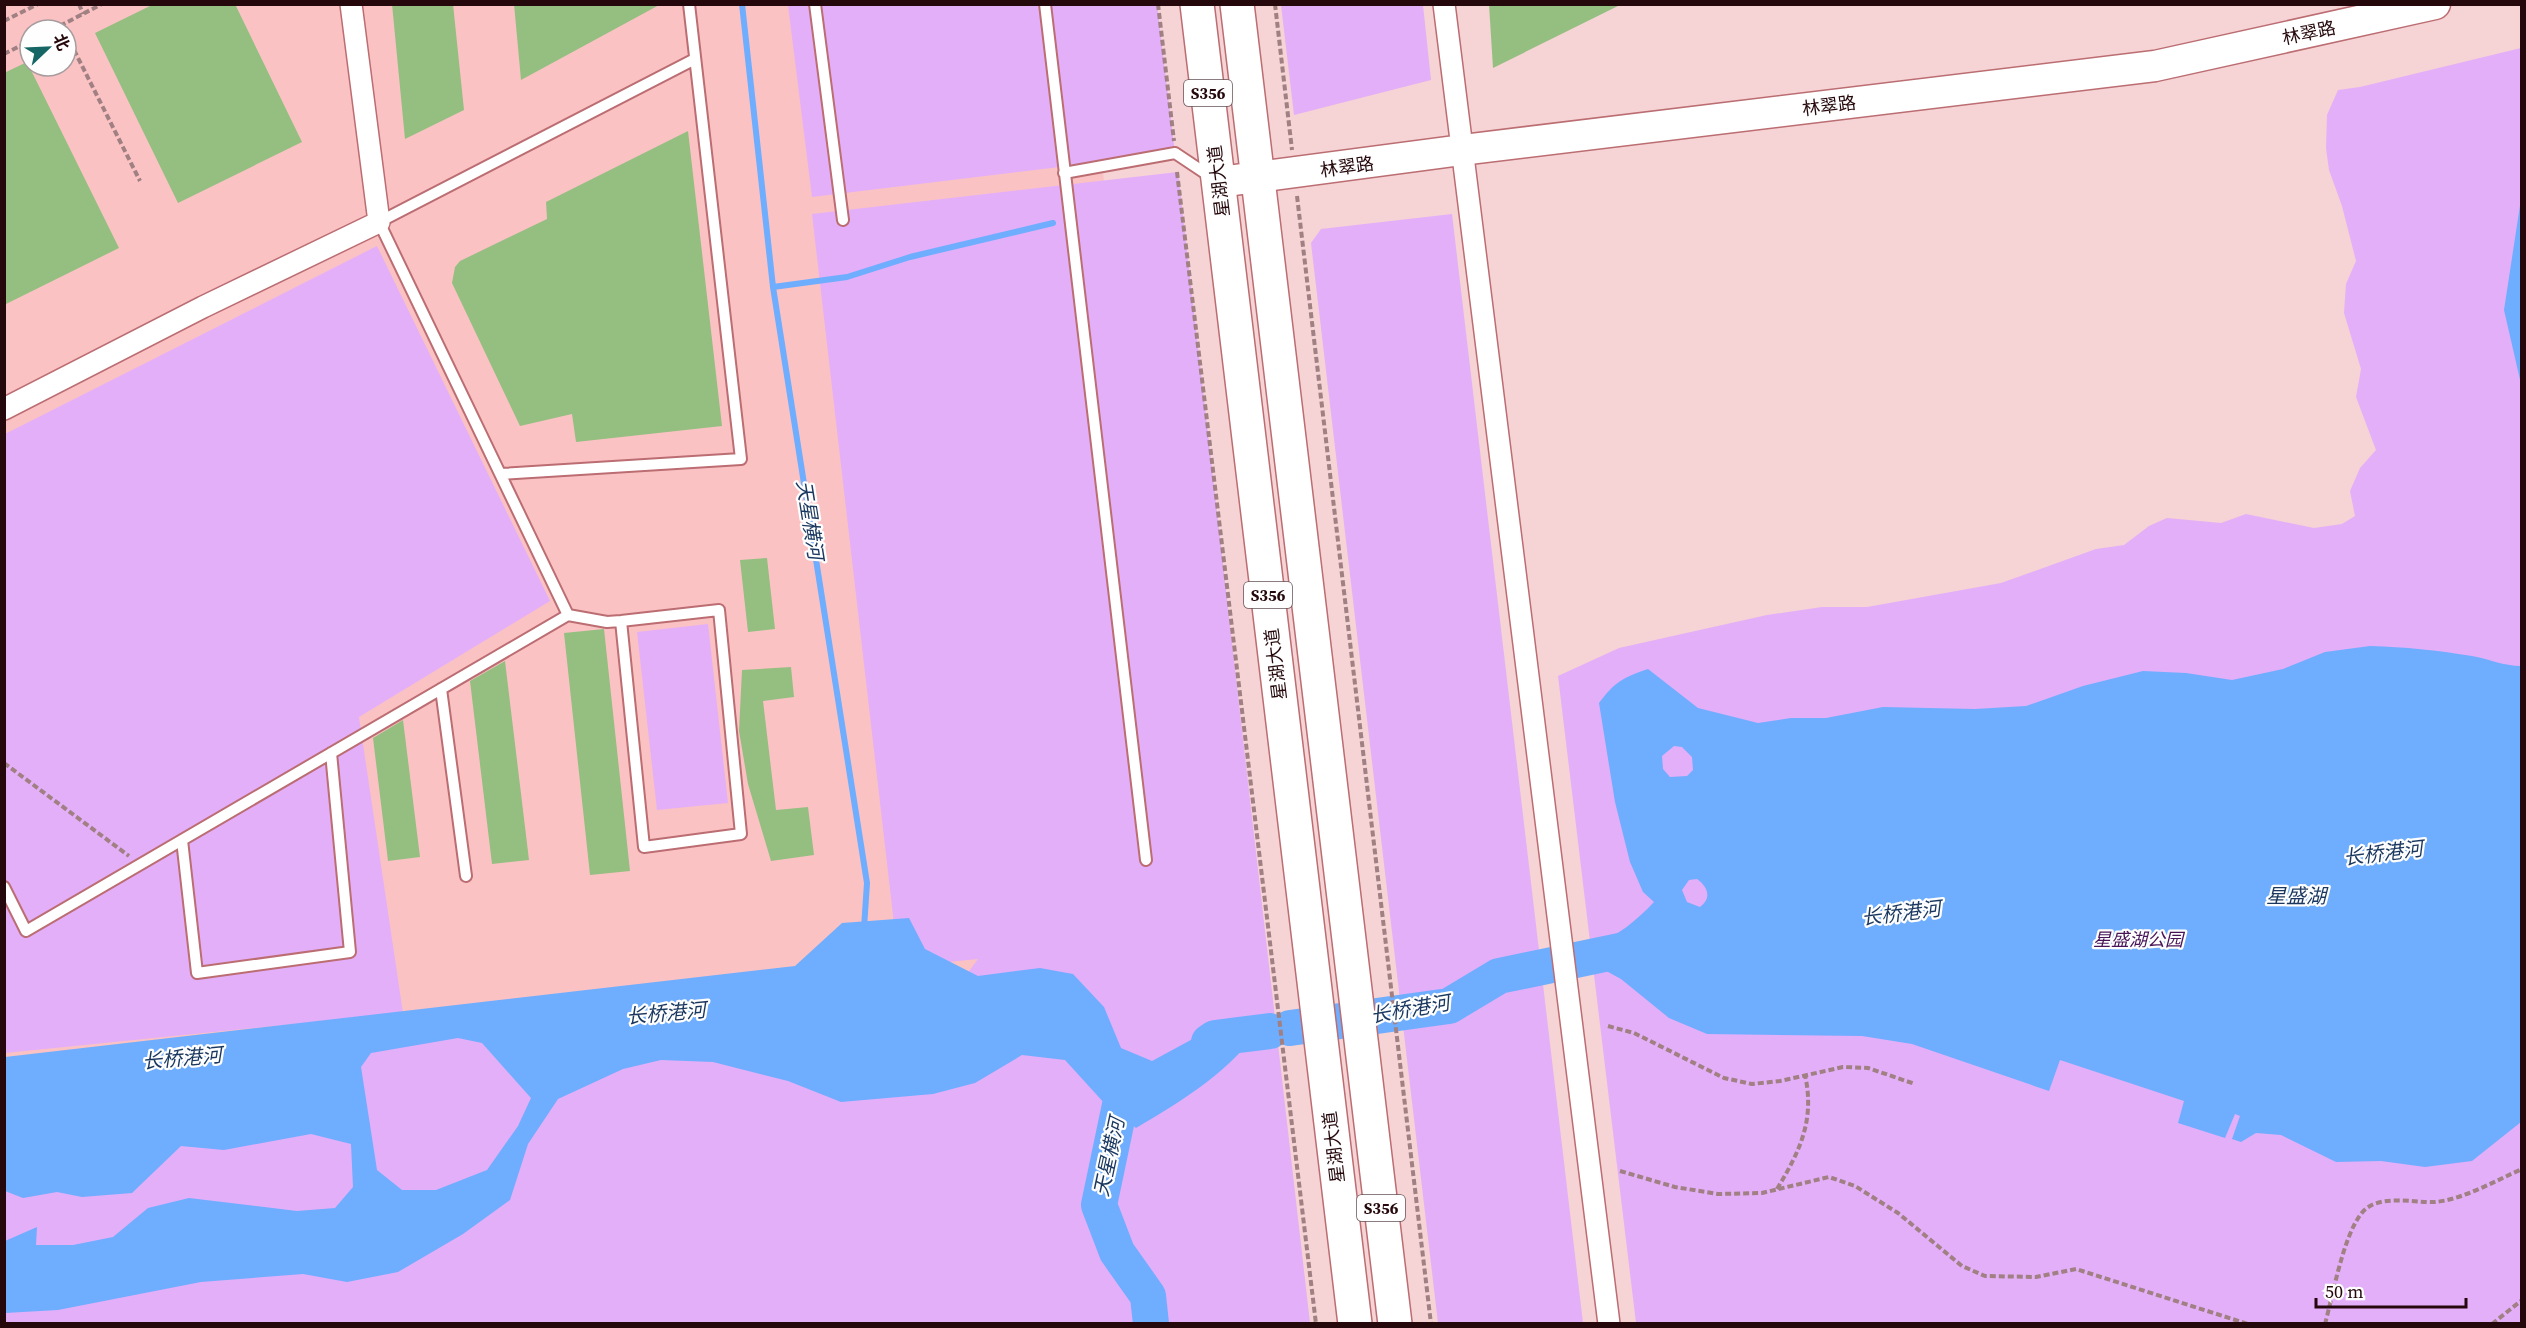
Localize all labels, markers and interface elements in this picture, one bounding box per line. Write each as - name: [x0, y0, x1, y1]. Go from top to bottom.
- street label: 林翠路: [2280, 15, 2338, 50]
- north arrow: [18, 18, 78, 78]
- text: 北: [49, 30, 75, 54]
- road number: S356: [1184, 80, 1232, 106]
- street label: 林翠路: [1801, 90, 1857, 121]
- street label: 星湖大道: [1202, 144, 1235, 218]
- street label: 林翠路: [1318, 150, 1375, 183]
- water label: 天星横河: [790, 478, 831, 566]
- road number: S356: [1244, 582, 1292, 608]
- street label: 星湖大道: [1259, 627, 1292, 701]
- water label: 长桥港河: [2342, 834, 2428, 872]
- water label: 星盛湖: [2266, 882, 2329, 910]
- water label: 长桥港河: [1860, 894, 1946, 932]
- park label: 星盛湖公园: [2093, 927, 2186, 952]
- water label: 长桥港河: [1368, 988, 1456, 1030]
- water label: 长桥港河: [625, 995, 711, 1030]
- water label: 长桥港河: [141, 1040, 227, 1075]
- street label: 星湖大道: [1317, 1110, 1350, 1184]
- water label: 天星横河: [1087, 1111, 1132, 1199]
- road number: S356: [1357, 1195, 1405, 1221]
- scale bar: [2316, 1271, 2466, 1309]
- text: 50 m: [2325, 1279, 2363, 1304]

